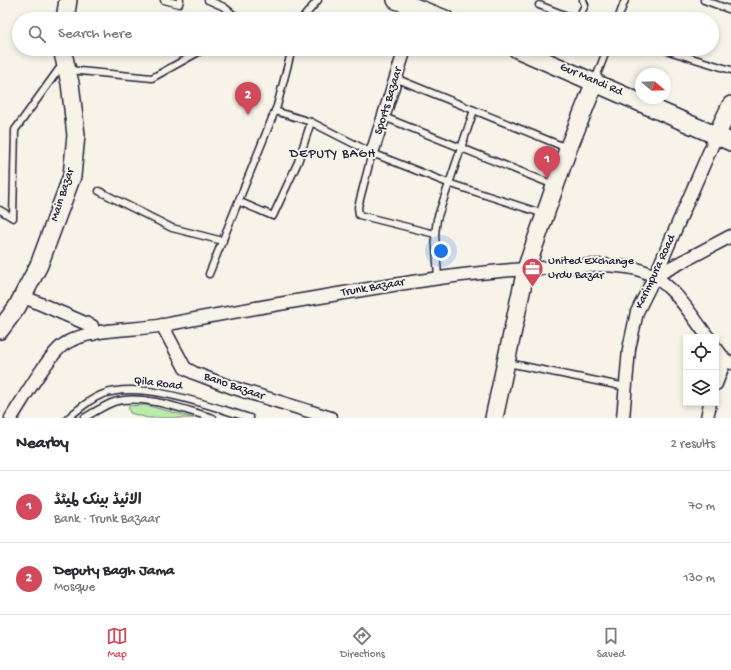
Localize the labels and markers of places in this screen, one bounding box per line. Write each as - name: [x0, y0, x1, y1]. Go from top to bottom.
- pin: 2: [235, 82, 261, 115]
- pin: 1: [534, 146, 560, 179]
- place label: United Exchange Urdu Bazar: [548, 255, 635, 283]
- office icon: United Exchange Urdu Bazar: [519, 256, 545, 289]

